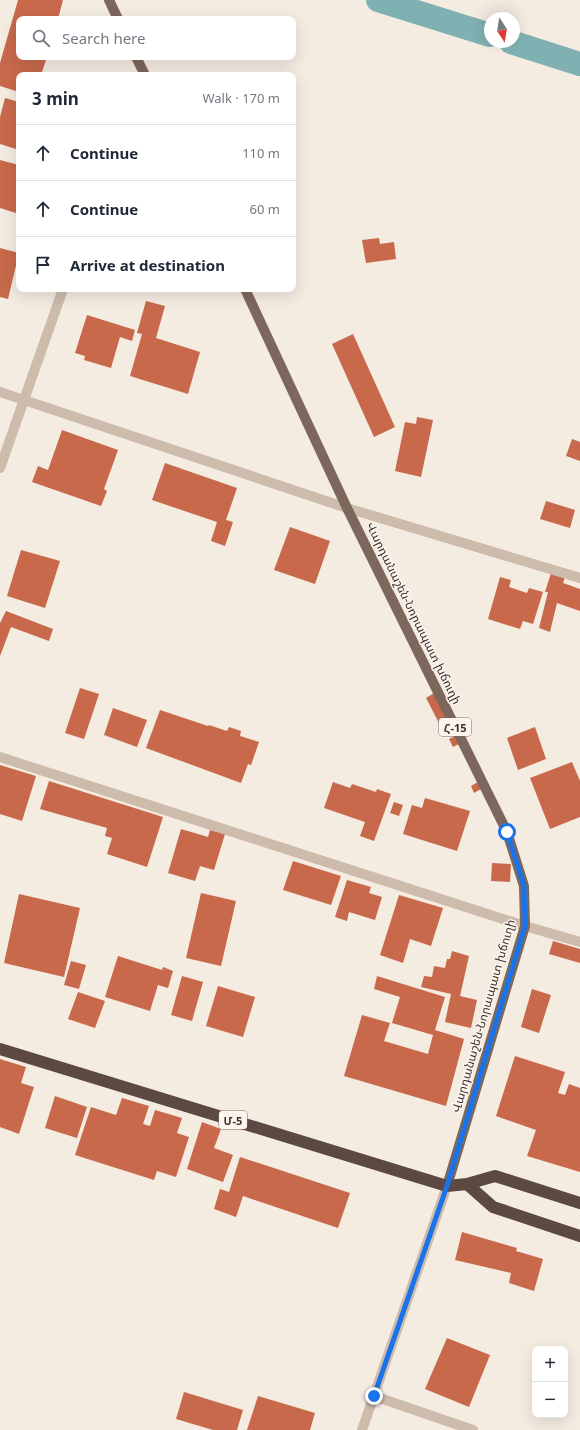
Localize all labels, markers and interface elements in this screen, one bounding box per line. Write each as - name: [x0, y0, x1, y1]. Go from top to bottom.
- north arrow: [484, 12, 520, 48]
- search box: [16, 16, 296, 60]
- icon: search: [30, 27, 52, 49]
- text: Search here: [62, 28, 145, 48]
- text: 3 min: [32, 87, 79, 110]
- text: Walk · 170 m: [202, 89, 280, 107]
- icon: ahead: [32, 142, 54, 164]
- text: Continue: [70, 143, 138, 163]
- text: 110 m: [242, 144, 280, 162]
- icon: ahead: [32, 198, 54, 220]
- text: Continue: [70, 199, 138, 219]
- text: 60 m: [250, 200, 280, 218]
- icon: arrive: [32, 254, 54, 276]
- text: Arrive at destination: [70, 255, 225, 275]
- street label: Վարդանաշեն-Նորապատ խճուղի: [362, 519, 466, 707]
- road number: Հ-15: [439, 718, 471, 736]
- route start: [498, 823, 516, 841]
- street label: Վարդանաշեն-Նորապատ խճուղի: [447, 917, 519, 1115]
- road number: Մ-5: [219, 1111, 247, 1129]
- map controls: [532, 1346, 568, 1418]
- button: +: [532, 1346, 568, 1382]
- button: −: [532, 1382, 568, 1418]
- route end: [365, 1387, 383, 1405]

